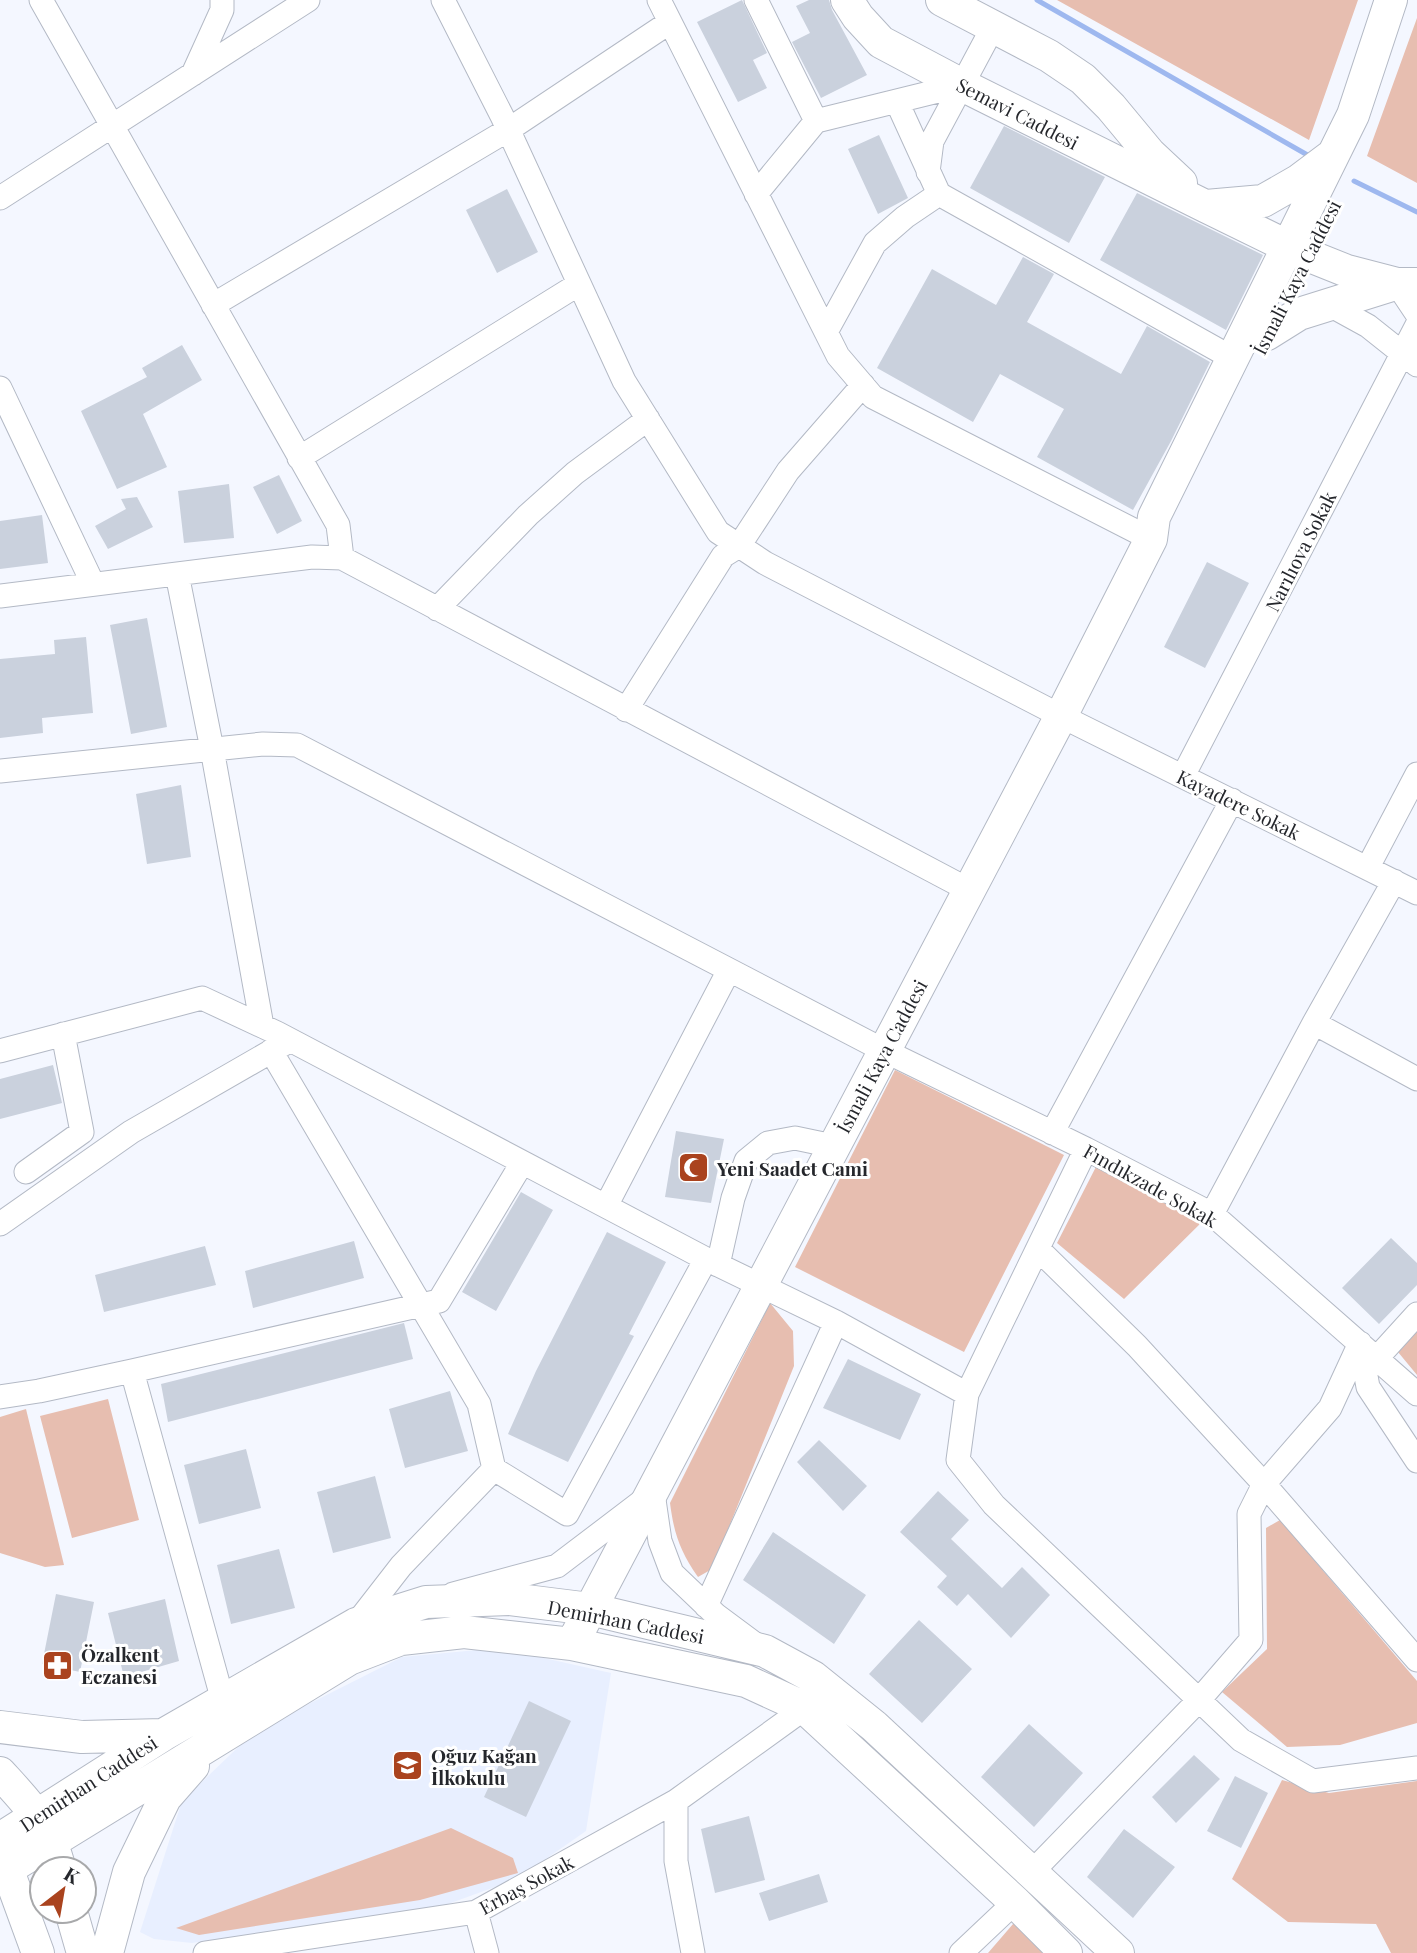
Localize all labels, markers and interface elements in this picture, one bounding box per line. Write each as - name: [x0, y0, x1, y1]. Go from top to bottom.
- street label: Semavi Caddesi: [952, 71, 1084, 155]
- street label: İsmali Kaya Caddesi: [1246, 195, 1346, 359]
- street label: Narılıova Sokak: [1259, 486, 1342, 616]
- street label: Kayadere Sokak: [1173, 763, 1306, 845]
- street label: İsmali Kaya Caddesi: [830, 974, 933, 1137]
- street label: Fındıkzade Sokak: [1079, 1137, 1223, 1233]
- mosque icon: Yeni Saadet Cami: [677, 1151, 711, 1185]
- place label: Yeni Saadet Cami: [716, 1155, 868, 1181]
- street label: Demirhan Caddesi: [546, 1593, 707, 1649]
- place label: Özalkent Eczanesi: [81, 1641, 160, 1689]
- pharmacy icon: Özalkent Eczanesi: [41, 1648, 75, 1682]
- street label: Demirhan Caddesi: [14, 1729, 162, 1837]
- place label: Oğuz Kağan İlkokulu: [431, 1742, 537, 1790]
- school or university icon: Oğuz Kağan İlkokulu: [391, 1749, 425, 1783]
- street label: Erbaş Sokak: [474, 1848, 578, 1920]
- north arrow: [28, 1855, 98, 1925]
- text: K: [60, 1860, 85, 1889]

